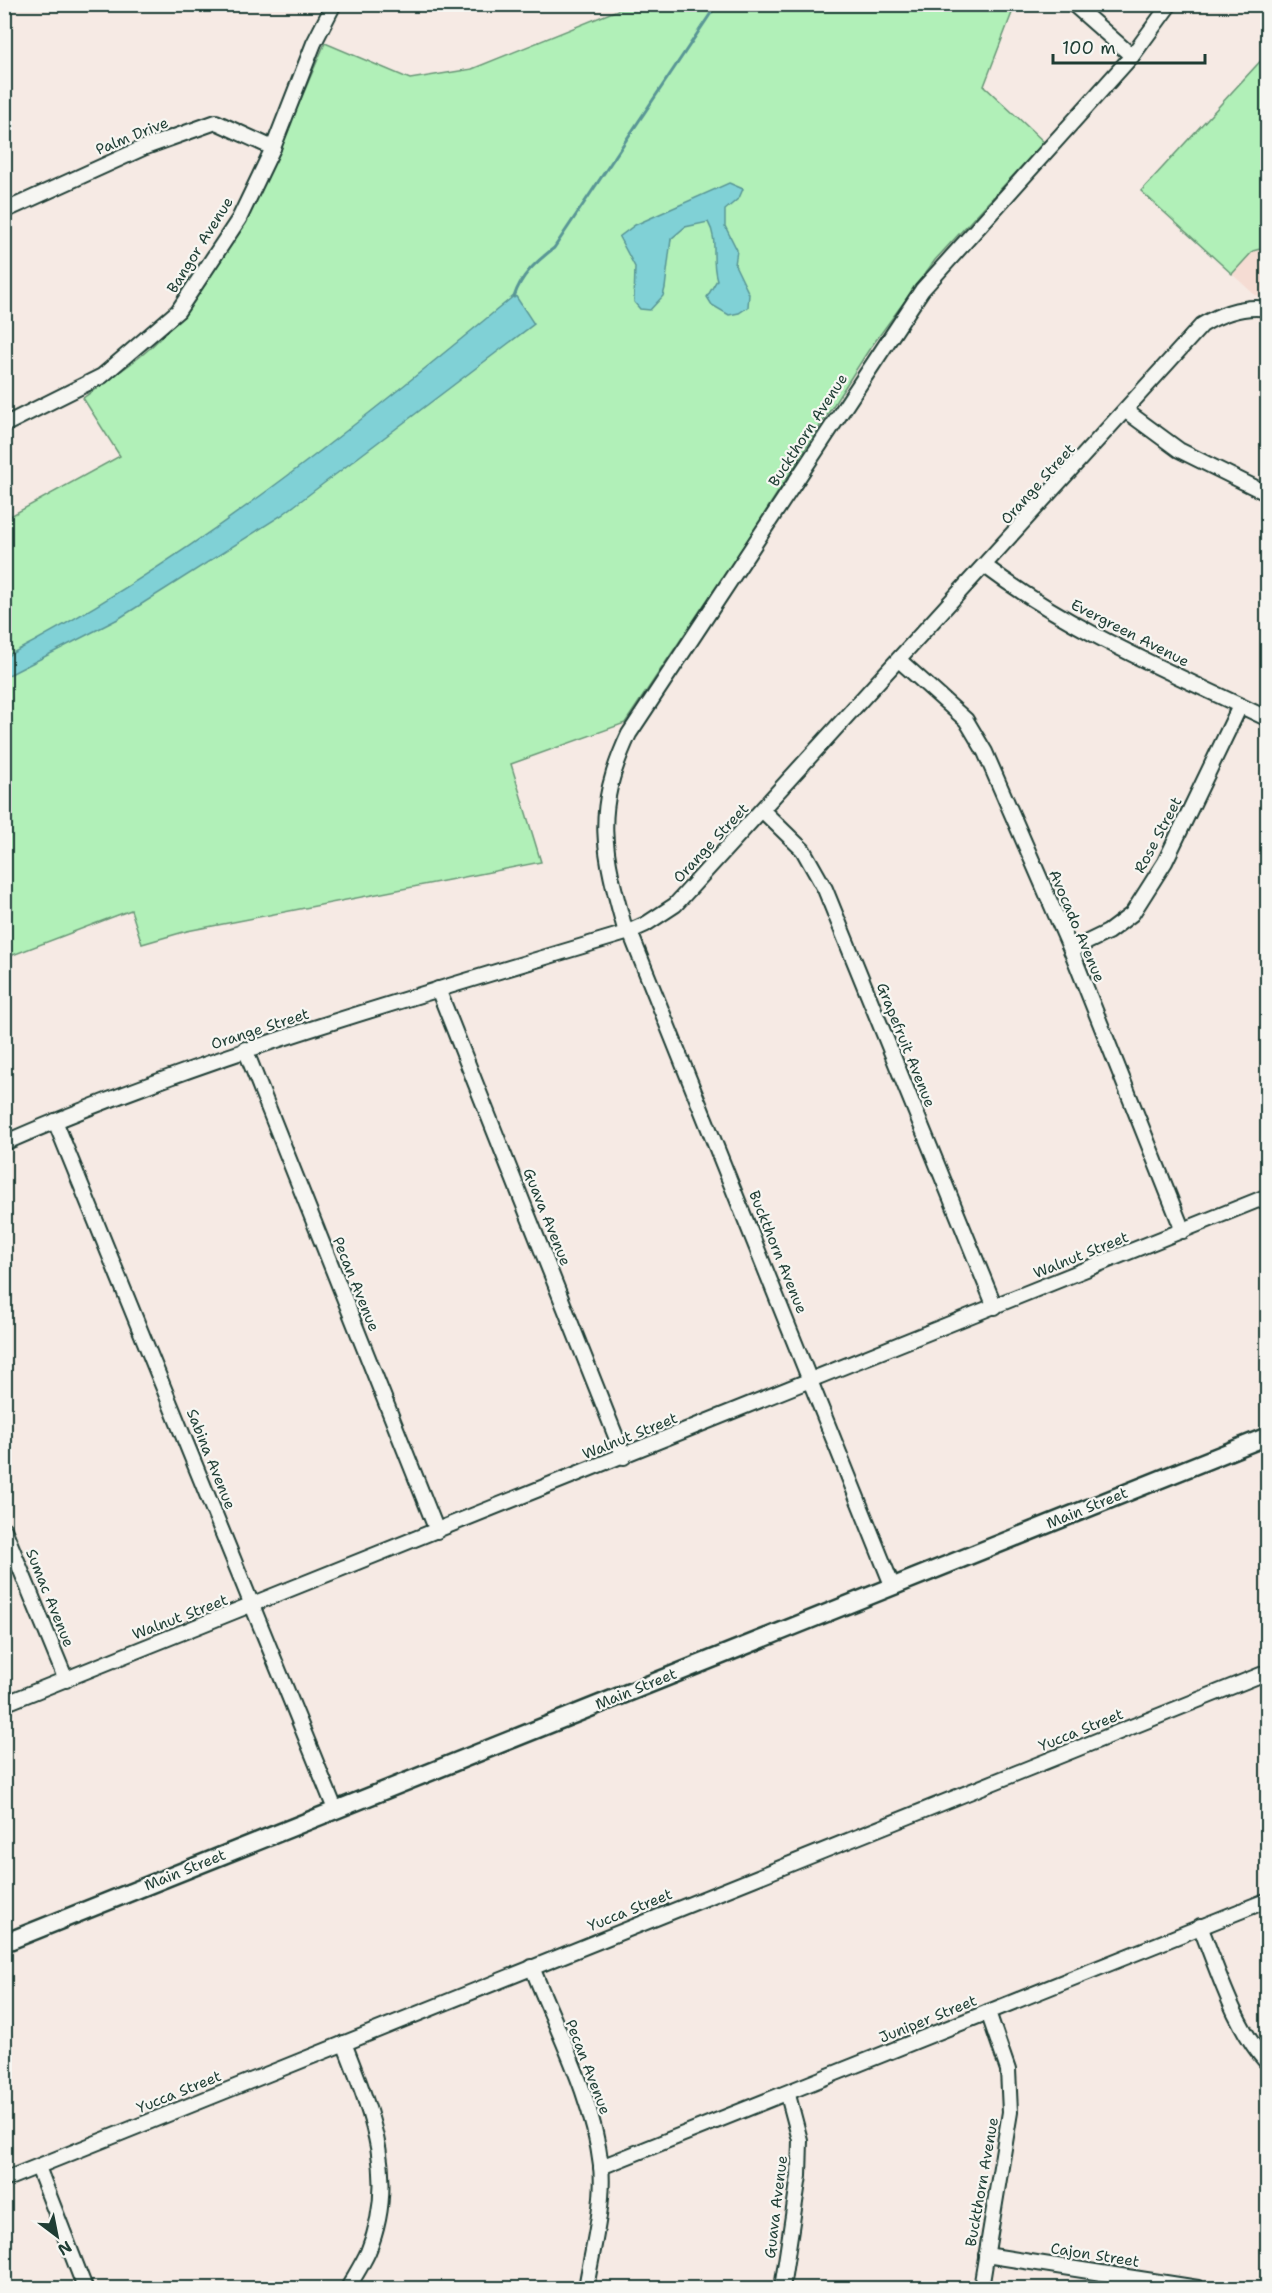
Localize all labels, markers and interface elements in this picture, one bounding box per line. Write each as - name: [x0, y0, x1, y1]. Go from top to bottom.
- scale bar: [1053, 27, 1204, 65]
- text: 100 m: [1062, 36, 1116, 60]
- street label: Palm Drive: [93, 112, 171, 160]
- street label: Bangor Avenue: [162, 193, 238, 297]
- street label: Buckthorn Avenue: [764, 370, 852, 490]
- street label: Orange Street: [996, 439, 1080, 529]
- street label: Evergreen Avenue: [1067, 595, 1193, 671]
- street label: Rose Street: [1130, 793, 1186, 877]
- street label: Orange Street: [669, 799, 753, 887]
- street label: Avocado Avenue: [1044, 867, 1110, 985]
- street label: Grapefruit Avenue: [872, 980, 940, 1110]
- street label: Orange Street: [208, 1004, 312, 1054]
- street label: Guava Avenue: [518, 1165, 576, 1269]
- street label: Buckthorn Avenue: [744, 1188, 812, 1316]
- street label: Walnut Street: [1030, 1227, 1132, 1283]
- street label: Pecan Avenue: [328, 1234, 384, 1334]
- street label: Sabina Avenue: [182, 1406, 240, 1512]
- street label: Walnut Street: [579, 1408, 681, 1464]
- street label: Main Street: [1043, 1483, 1131, 1533]
- street label: Sumac Avenue: [21, 1546, 79, 1650]
- street label: Walnut Street: [129, 1590, 231, 1644]
- street label: Main Street: [592, 1664, 680, 1714]
- street label: Yucca Street: [1036, 1704, 1126, 1756]
- street label: Main Street: [141, 1845, 229, 1895]
- street label: Yucca Street: [585, 1884, 675, 1936]
- street label: Juniper Street: [876, 1990, 980, 2048]
- street label: Pecan Avenue: [561, 2017, 615, 2117]
- street label: Yucca Street: [134, 2066, 224, 2118]
- street label: Buckthorn Avenue: [961, 2116, 1003, 2248]
- street label: Guava Avenue: [760, 2154, 792, 2260]
- north arrow: [27, 2206, 87, 2266]
- text: N: [54, 2236, 76, 2261]
- street label: Cajon Street: [1049, 2238, 1141, 2272]

